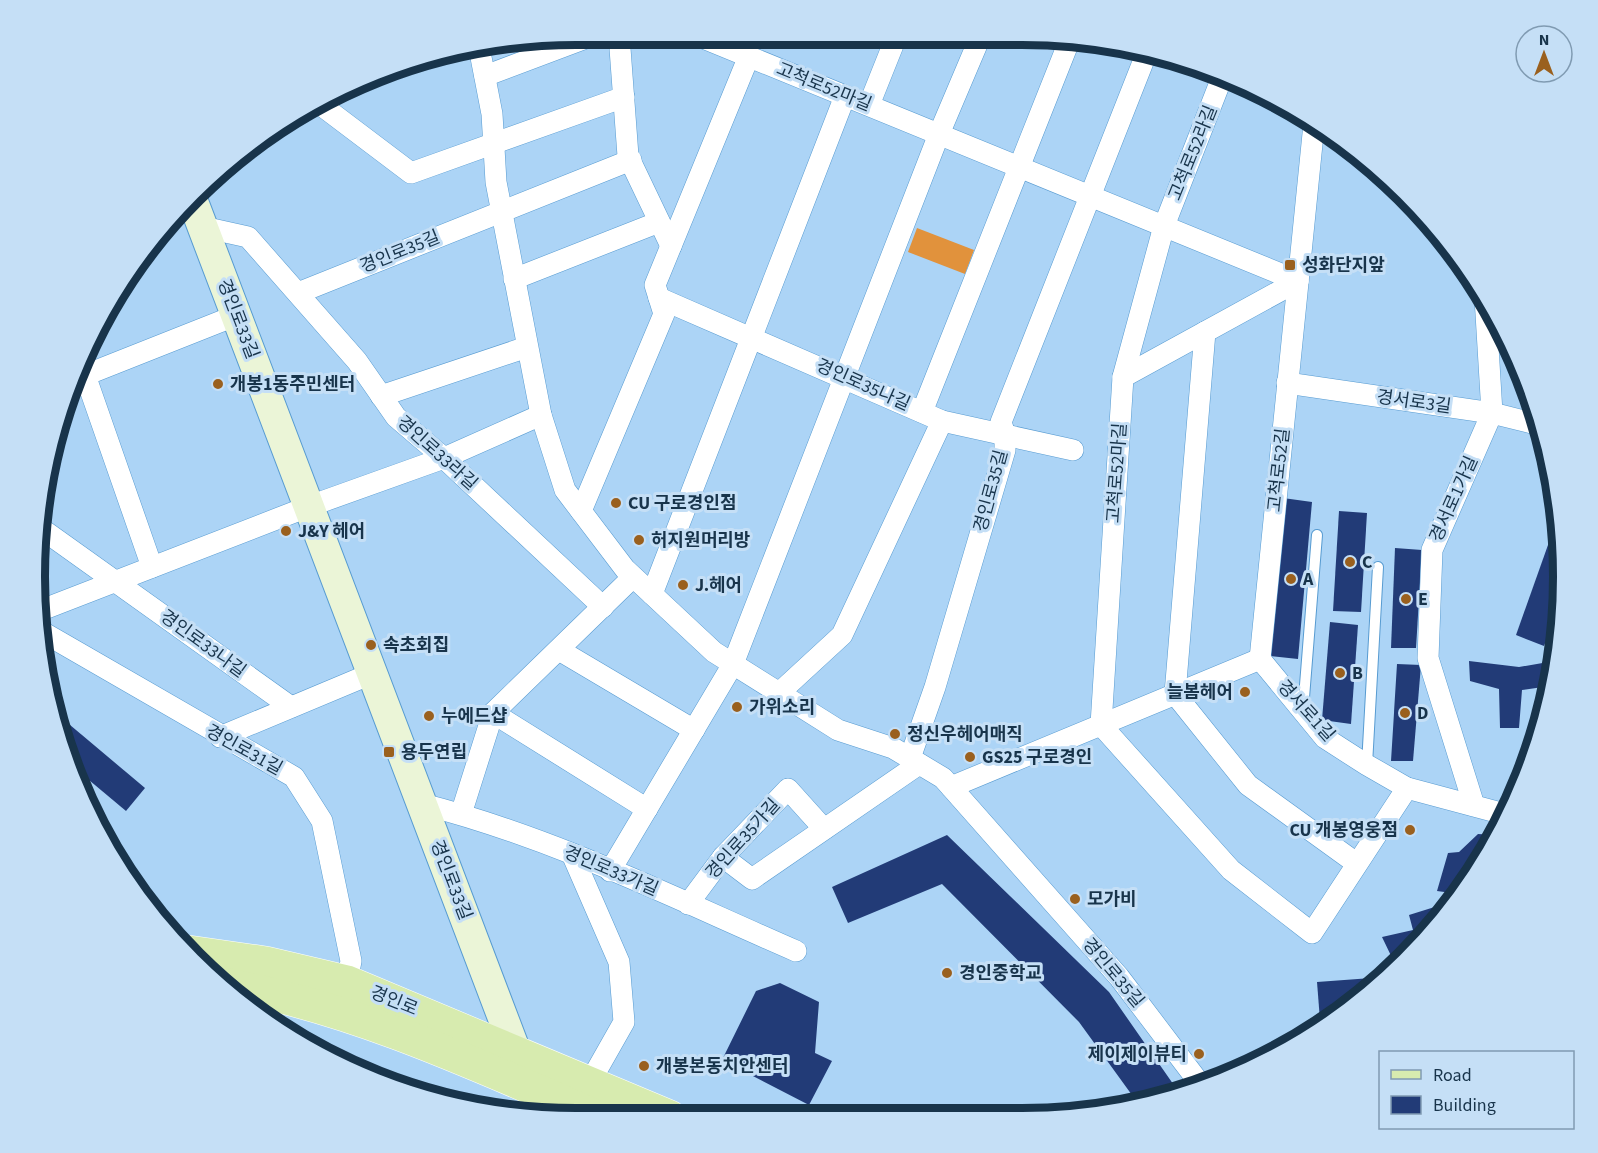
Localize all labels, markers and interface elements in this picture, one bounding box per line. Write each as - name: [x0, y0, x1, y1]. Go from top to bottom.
- north arrow: [1514, 24, 1574, 84]
- text: N: [1539, 29, 1549, 51]
- street label: 고척로52마길: [773, 57, 875, 117]
- street label: 고척로52라길: [1163, 102, 1223, 204]
- street label: 경인로35길: [356, 225, 444, 279]
- place label: 성화단지앞: [1302, 253, 1385, 278]
- marker: 성화단지앞: [1283, 258, 1297, 272]
- street label: 경인로33길: [211, 275, 265, 363]
- street label: 경인로35나길: [812, 353, 914, 417]
- place label: 개봉1동주민센터: [230, 372, 355, 397]
- marker: 개봉1동주민센터: [211, 377, 225, 391]
- street label: 경서로3길: [1375, 384, 1453, 420]
- street label: 경인로33라길: [391, 410, 483, 496]
- street label: 고척로52마길: [1101, 422, 1133, 524]
- street label: 고척로52길: [1262, 427, 1296, 513]
- street label: 경인로35길: [968, 447, 1014, 535]
- street label: 경서로1가길: [1424, 452, 1484, 546]
- place label: CU 구로경인점: [628, 491, 737, 516]
- marker: CU 구로경인점: [609, 496, 623, 510]
- place label: J&Y 헤어: [298, 519, 365, 544]
- marker: J&Y 헤어: [279, 524, 293, 538]
- place label: 허지원머리방: [651, 528, 750, 553]
- marker: 허지원머리방: [632, 533, 646, 547]
- place label: C: [1362, 550, 1373, 575]
- marker: C: [1343, 555, 1357, 569]
- place label: A: [1302, 567, 1314, 592]
- marker: A: [1284, 572, 1298, 586]
- place label: J.헤어: [695, 573, 742, 598]
- marker: J.헤어: [676, 578, 690, 592]
- place label: E: [1418, 587, 1428, 612]
- marker: E: [1399, 592, 1413, 606]
- street label: 경인로33나길: [155, 604, 251, 684]
- place label: 속초회집: [383, 633, 449, 658]
- marker: 속초회집: [364, 638, 378, 652]
- place label: B: [1352, 661, 1363, 686]
- marker: B: [1333, 666, 1347, 680]
- street label: 경서로1길: [1272, 675, 1340, 747]
- place label: 늘봄헤어: [1167, 680, 1233, 705]
- marker: 늘봄헤어: [1238, 685, 1252, 699]
- place label: 가위소리: [749, 695, 815, 720]
- marker: 가위소리: [730, 700, 744, 714]
- place label: D: [1417, 701, 1428, 726]
- place label: 누에드샵: [441, 704, 508, 729]
- marker: D: [1398, 706, 1412, 720]
- marker: 누에드샵: [422, 709, 436, 723]
- street label: 경인로31길: [201, 719, 287, 781]
- place label: 정신우헤어매직: [907, 722, 1023, 747]
- marker: 정신우헤어매직: [888, 727, 902, 741]
- place label: 용두연립: [401, 740, 467, 765]
- marker: 용두연립: [382, 745, 396, 759]
- place label: GS25 구로경인: [982, 745, 1092, 770]
- marker: GS25 구로경인: [963, 750, 977, 764]
- street label: 경인로35가길: [700, 793, 786, 885]
- place label: CU 개봉영웅점: [1289, 818, 1398, 843]
- marker: CU 개봉영웅점: [1403, 823, 1417, 837]
- street label: 경인로33길: [424, 836, 478, 924]
- street label: 경인로33가길: [560, 840, 662, 902]
- place label: 모가비: [1087, 887, 1137, 912]
- marker: 모가비: [1068, 892, 1082, 906]
- street label: 경인로35길: [1076, 933, 1150, 1013]
- place label: 경인중학교: [959, 961, 1042, 986]
- marker: 경인중학교: [940, 966, 954, 980]
- street label: 경인로: [366, 980, 422, 1022]
- place label: 제이제이뷰티: [1088, 1042, 1187, 1067]
- marker: 제이제이뷰티: [1192, 1047, 1206, 1061]
- legend: [1379, 1051, 1574, 1129]
- place label: 개봉본동치안센터: [656, 1054, 788, 1079]
- marker: 개봉본동치안센터: [637, 1059, 651, 1073]
- text: Road: [1433, 1063, 1472, 1088]
- text: Building: [1433, 1093, 1496, 1118]

